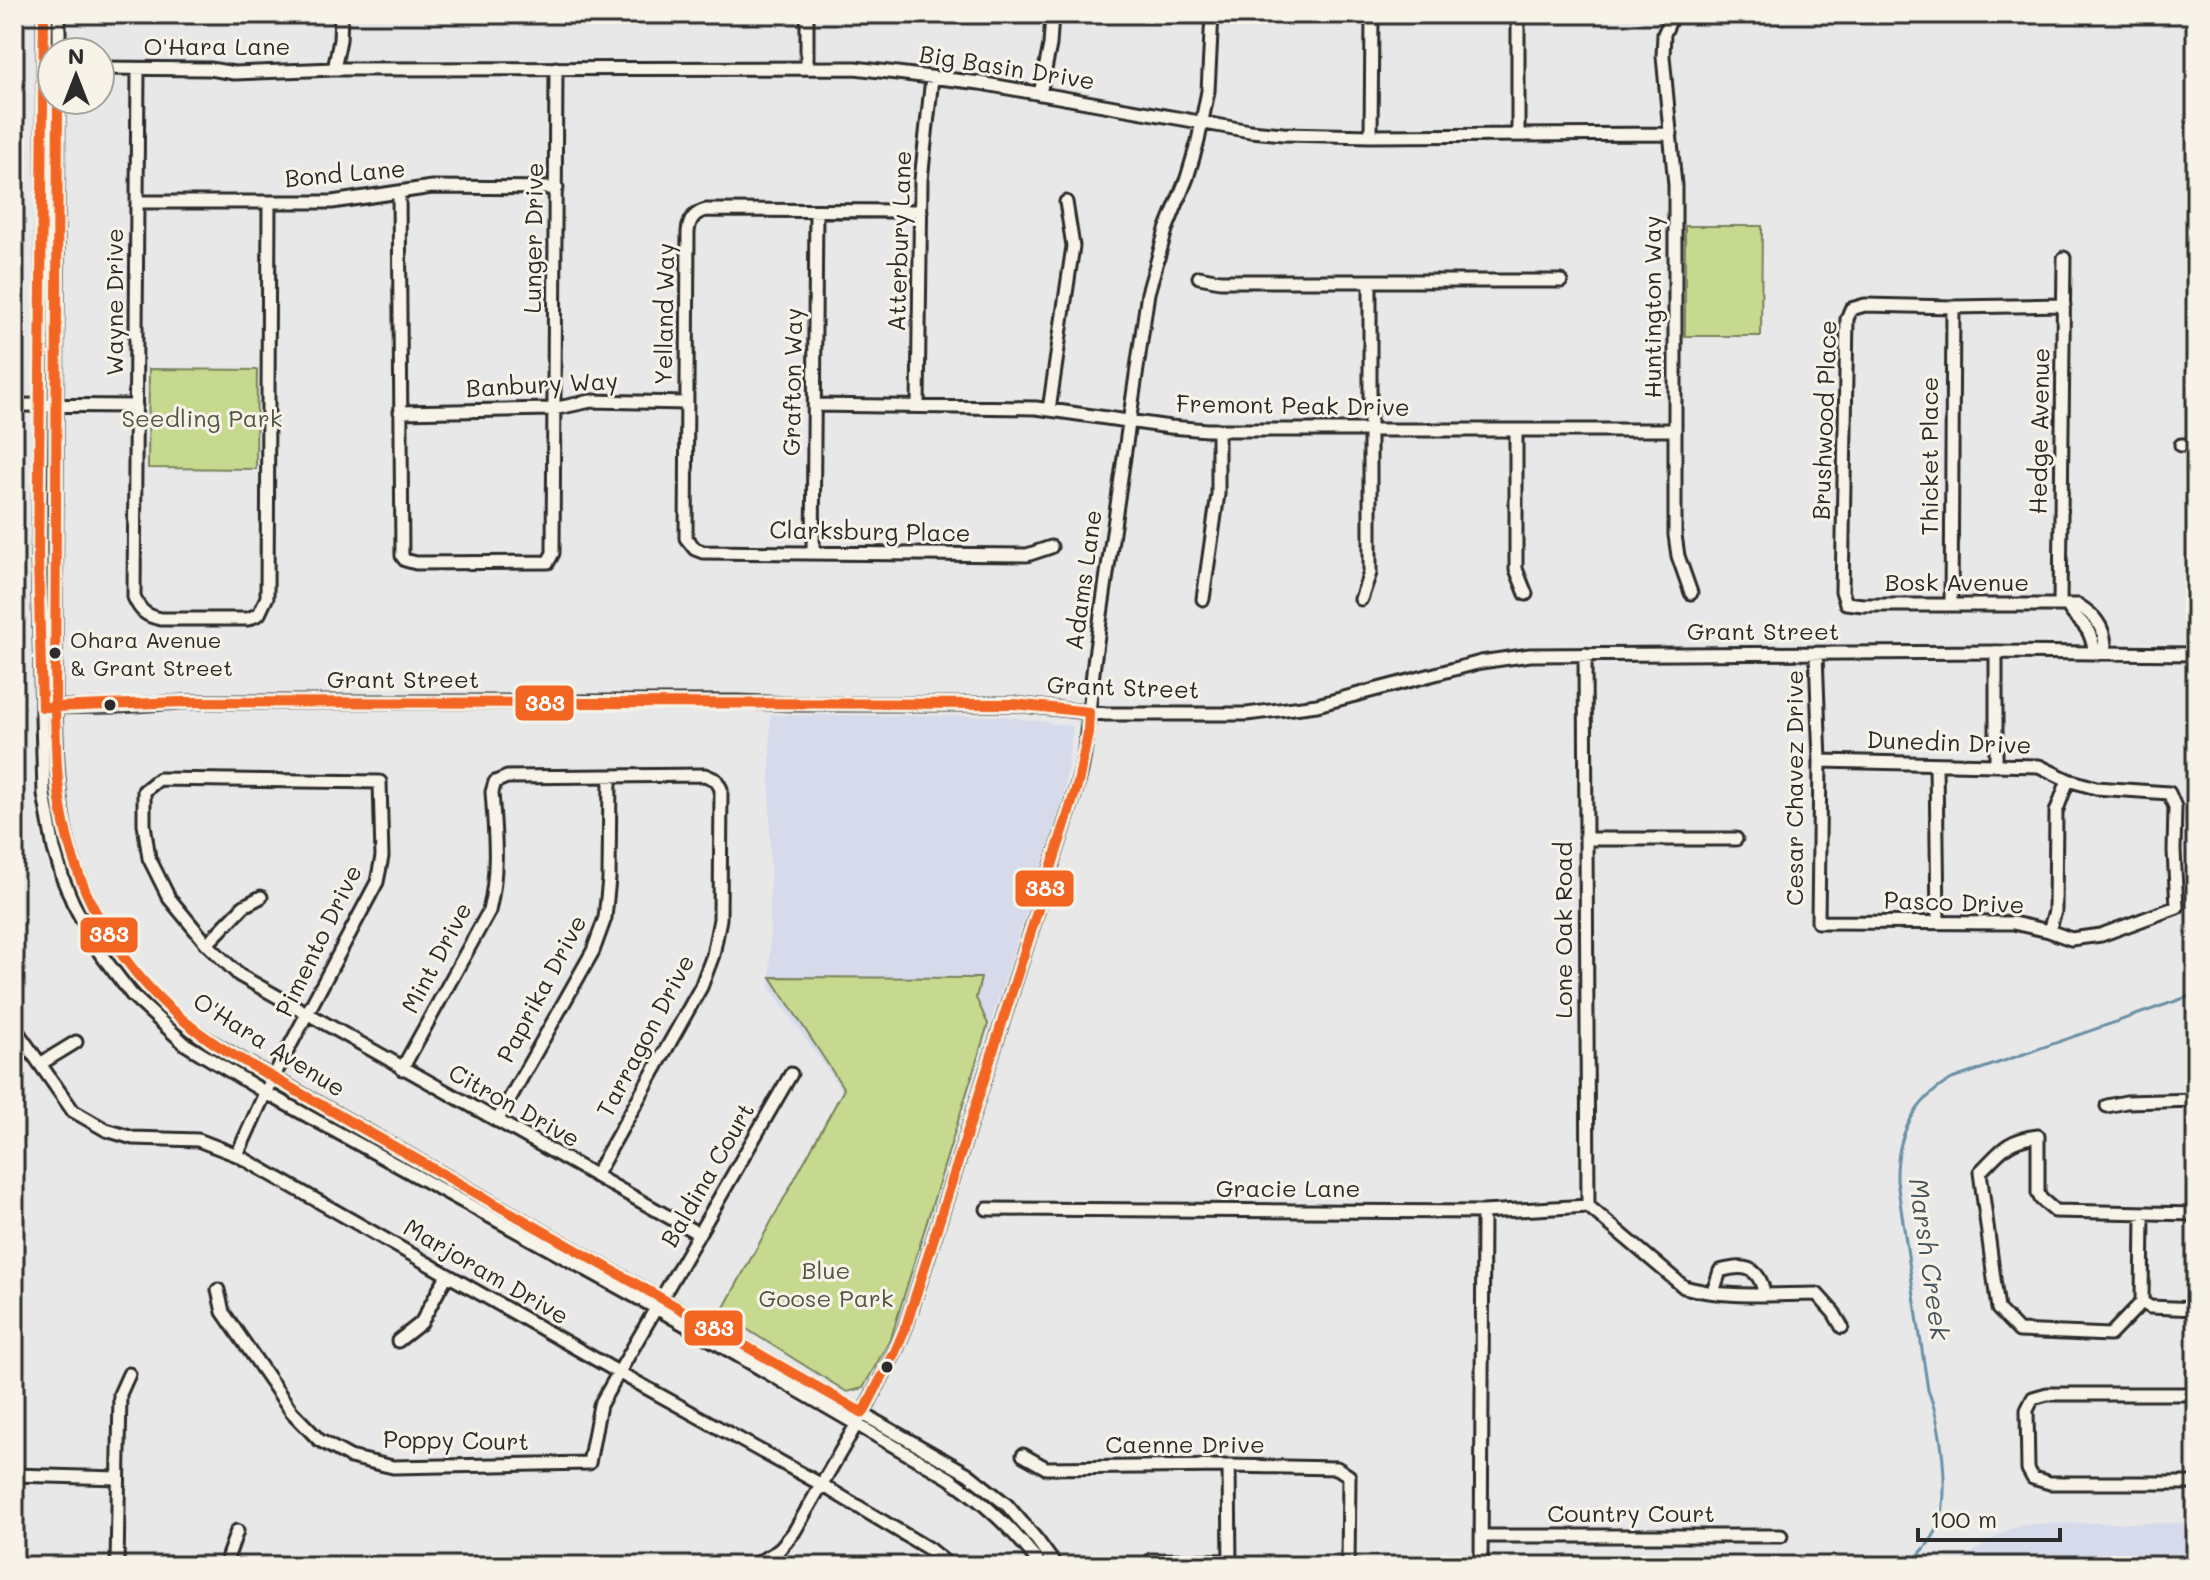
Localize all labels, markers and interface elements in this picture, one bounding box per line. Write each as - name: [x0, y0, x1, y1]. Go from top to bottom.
- street label: O'Hara Lane: [144, 30, 290, 61]
- north arrow: [36, 36, 116, 116]
- street label: Big Basin Drive: [917, 37, 1097, 96]
- text: N: [68, 41, 84, 70]
- street label: Atterbury Lane: [880, 150, 917, 332]
- street label: Bond Lane: [283, 152, 407, 193]
- street label: Lunger Drive: [516, 162, 549, 314]
- street label: Huntington Way: [1636, 216, 1667, 398]
- street label: Wayne Drive: [98, 228, 129, 376]
- street label: Yelland Way: [647, 243, 680, 385]
- street label: Grafton Way: [775, 307, 808, 456]
- street label: Brushwood Place: [1805, 320, 1842, 520]
- street label: Hedge Avenue: [2022, 347, 2055, 515]
- street label: Banbury Way: [465, 364, 619, 403]
- street label: Thicket Place: [1913, 377, 1944, 535]
- street label: Fremont Peak Drive: [1176, 387, 1410, 422]
- park label: Seedling Park: [121, 402, 283, 433]
- street label: Adams Lane: [1057, 508, 1108, 652]
- street label: Clarksburg Place: [769, 513, 971, 548]
- street label: Bosk Avenue: [1885, 566, 2029, 597]
- street label: Grant Street: [1687, 615, 1839, 646]
- place label: Ohara Avenue & Grant Street: [70, 625, 233, 682]
- marker: Ohara Avenue & Grant Street: [47, 645, 63, 661]
- street label: Grant Street: [327, 663, 479, 694]
- street label: Grant Street: [1046, 668, 1200, 705]
- street label: Cesar Chavez Drive: [1778, 670, 1809, 906]
- line badge: 383: [514, 684, 575, 722]
- text: 383: [525, 688, 565, 717]
- unlabelled marker: [102, 697, 118, 713]
- street label: Dunedin Drive: [1866, 723, 2032, 760]
- street label: Lone Oak Road: [1547, 842, 1578, 1018]
- street label: Pimento Drive: [268, 859, 368, 1021]
- line badge: 383: [1014, 869, 1075, 908]
- text: 383: [1025, 873, 1065, 902]
- street label: Pasco Drive: [1883, 884, 2025, 919]
- street label: Mint Drive: [393, 896, 478, 1018]
- street label: Paprika Drive: [489, 909, 593, 1067]
- line badge: 383: [79, 916, 139, 954]
- text: 383: [89, 919, 129, 948]
- street label: Tarragon Drive: [589, 949, 701, 1122]
- street label: O'Hara Avenue: [188, 984, 352, 1103]
- street label: Citron Drive: [443, 1056, 586, 1154]
- street label: Baldina Court: [653, 1097, 760, 1252]
- street label: Gracie Lane: [1216, 1172, 1360, 1203]
- water label: Marsh Creek: [1902, 1176, 1958, 1343]
- street label: Marjoram Drive: [399, 1211, 575, 1331]
- park label: Blue Goose Park: [759, 1254, 893, 1313]
- line badge: 383: [683, 1309, 744, 1347]
- text: 383: [694, 1313, 734, 1342]
- unlabelled marker: [879, 1359, 895, 1375]
- street label: Poppy Court: [383, 1423, 529, 1456]
- street label: Caenne Drive: [1105, 1428, 1265, 1459]
- scale bar: [1918, 1492, 2060, 1542]
- street label: Country Court: [1547, 1497, 1715, 1528]
- text: 100 m: [1930, 1503, 1997, 1534]

